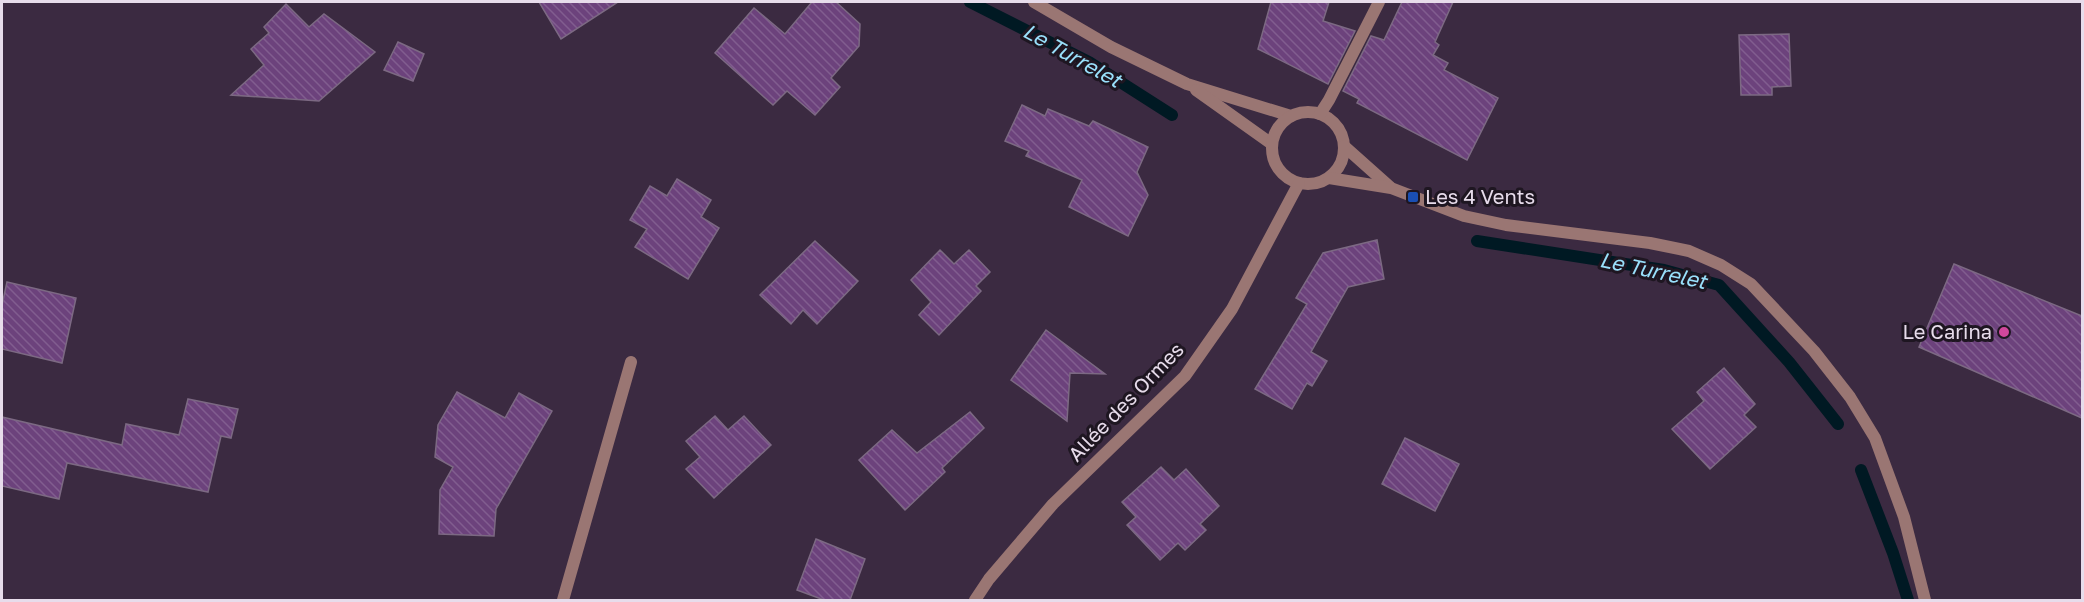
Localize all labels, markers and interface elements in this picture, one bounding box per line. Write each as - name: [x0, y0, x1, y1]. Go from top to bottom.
- water label: Le Turrelet: [1019, 17, 1128, 94]
- place label: Les 4 Vents: [1425, 184, 1535, 208]
- marker: Les 4 Vents: [1406, 190, 1420, 204]
- water label: Le Turrelet: [1597, 246, 1711, 295]
- place label: Le Carina: [1903, 319, 1992, 343]
- marker: Le Carina: [1997, 325, 2011, 339]
- street label: Allée des Ormes: [1063, 337, 1188, 466]

